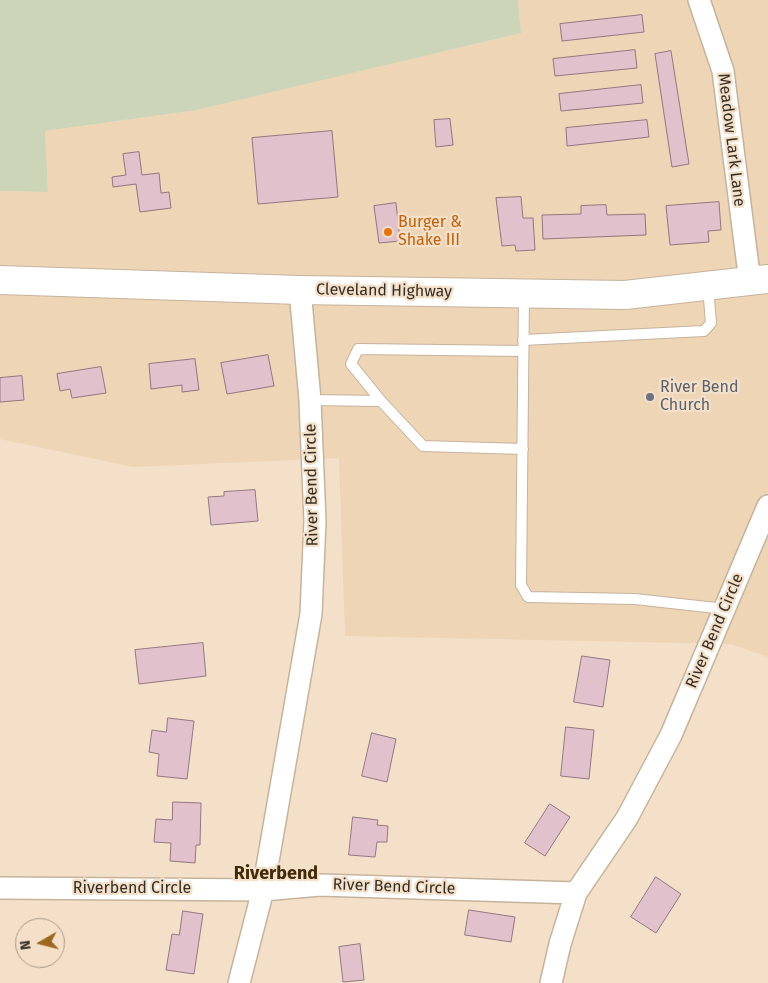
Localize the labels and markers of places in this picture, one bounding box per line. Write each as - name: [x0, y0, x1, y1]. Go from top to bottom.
- place label: Burger & Shake III: [398, 213, 462, 251]
- marker: Burger & Shake III: [382, 226, 394, 238]
- place label: River Bend Church: [660, 378, 739, 416]
- marker: River Bend Church: [644, 391, 656, 403]

